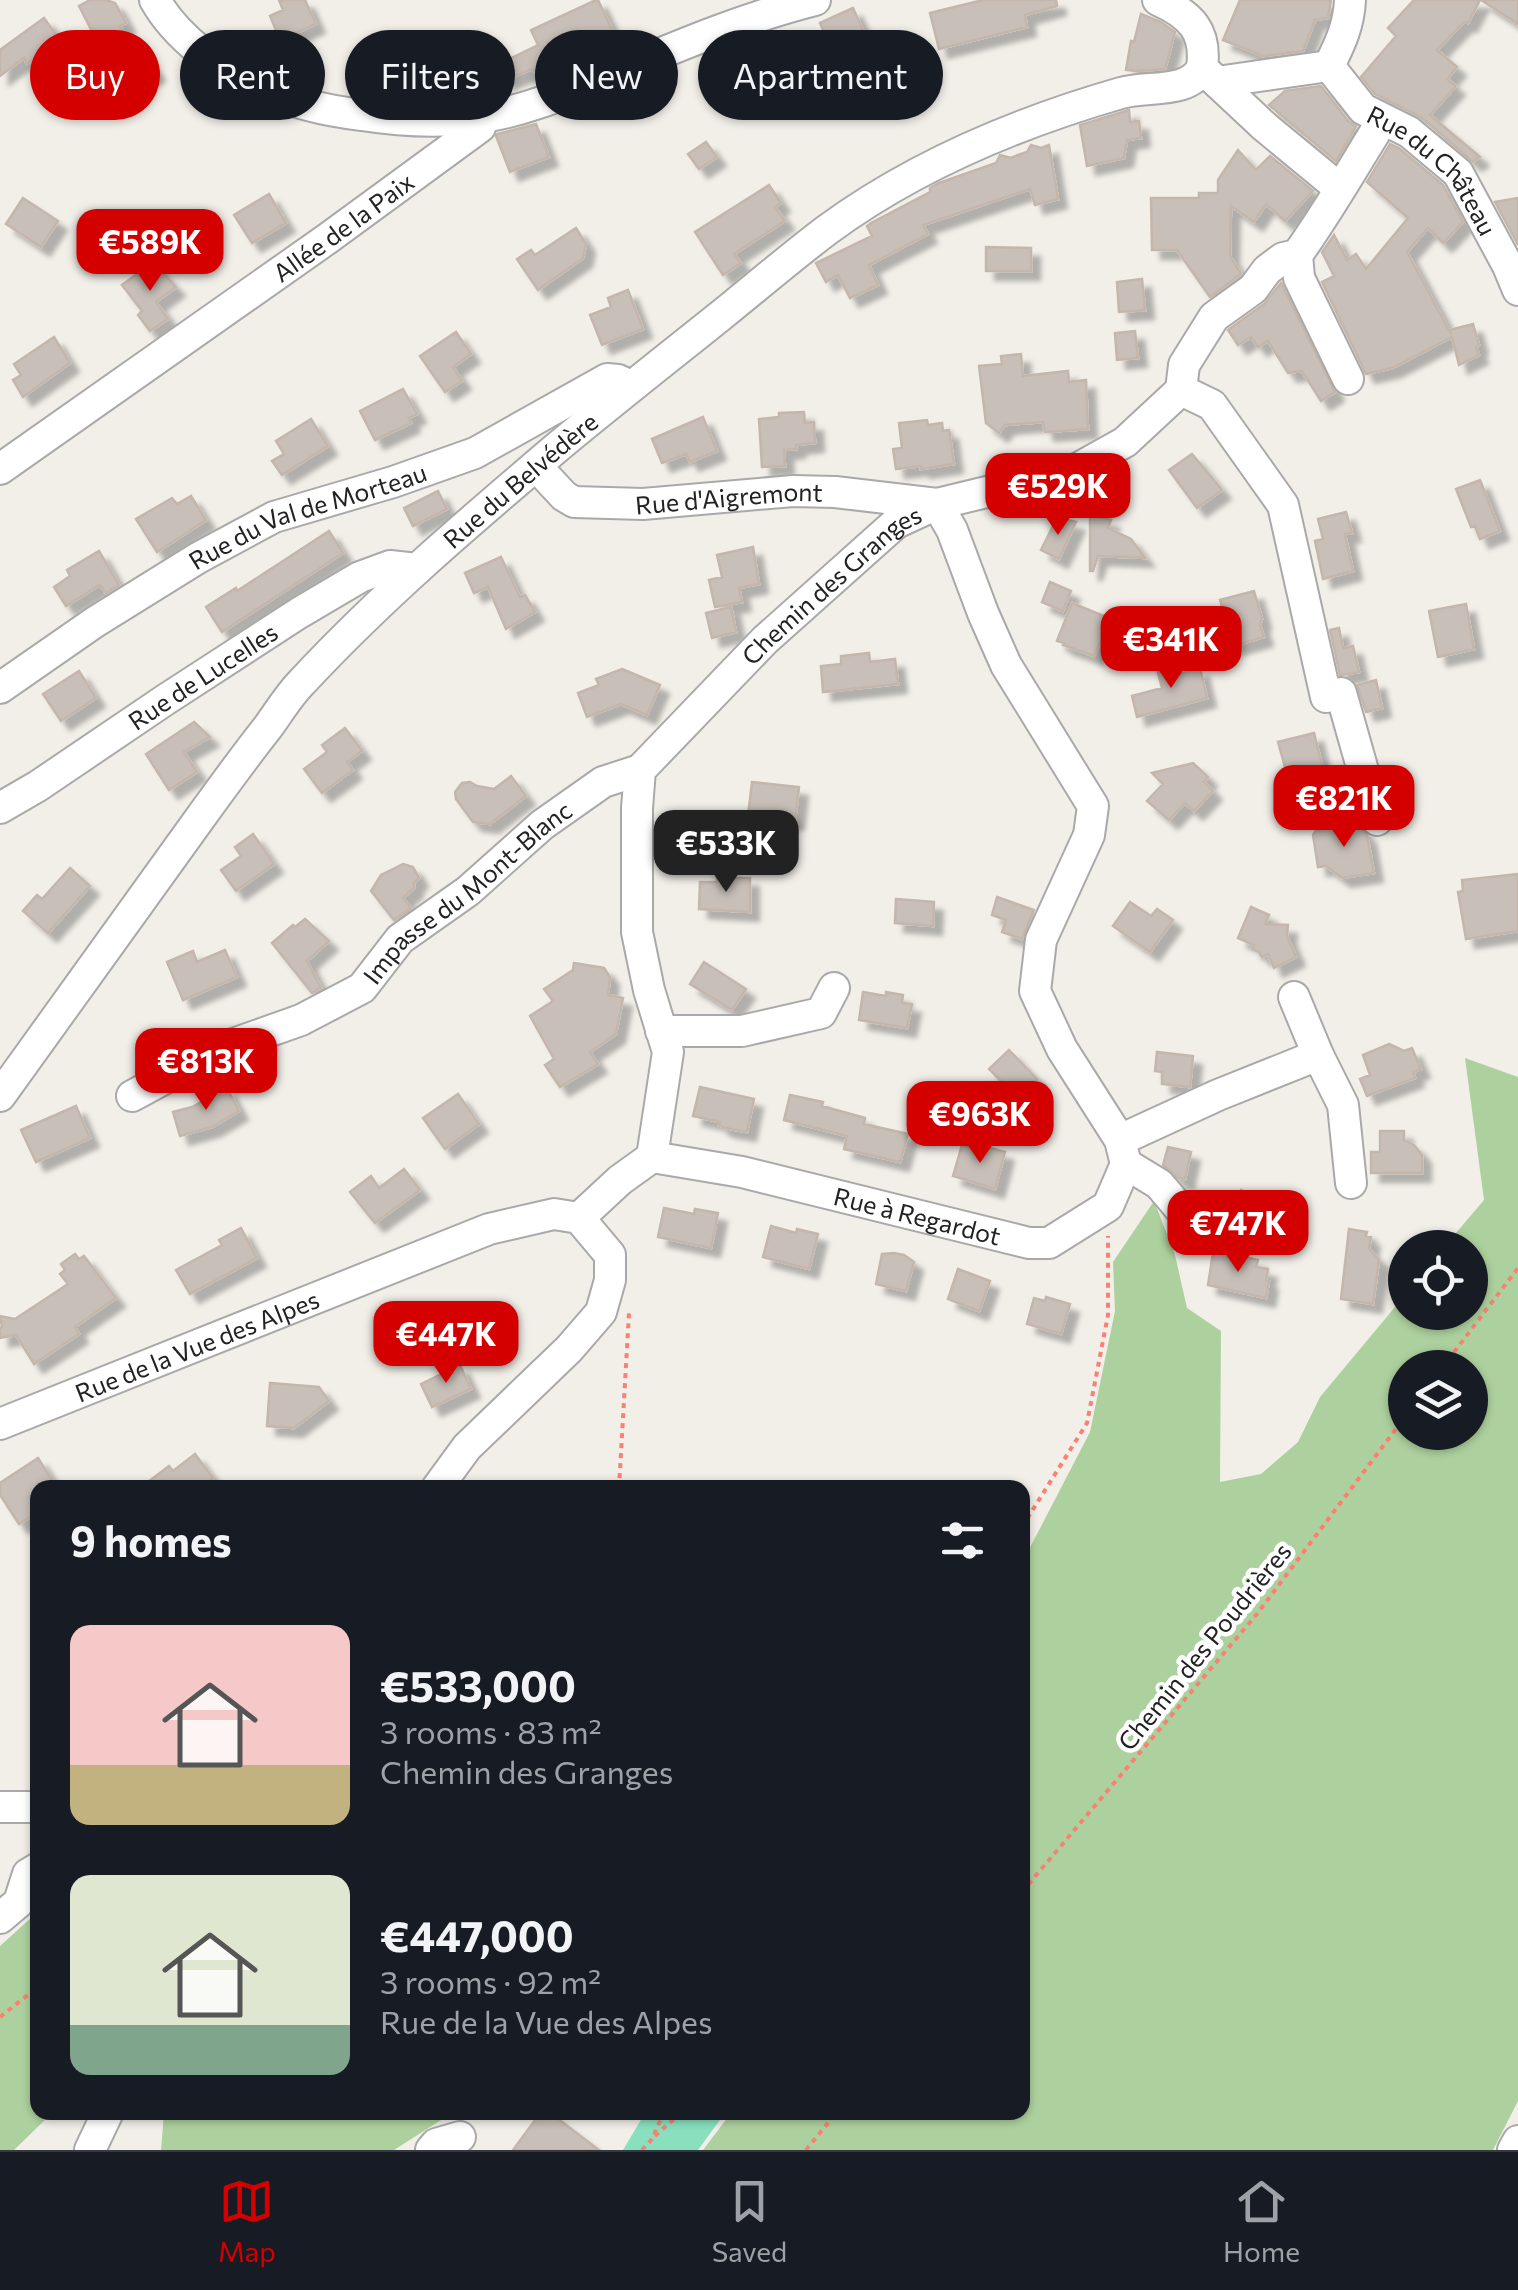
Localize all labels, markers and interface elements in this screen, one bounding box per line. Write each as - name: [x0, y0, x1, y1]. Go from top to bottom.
- chip: Buy: [30, 30, 160, 120]
- chip: Rent: [180, 30, 325, 120]
- chip: Filters: [345, 30, 515, 120]
- chip: New: [535, 30, 678, 120]
- chip: Apartment: [698, 30, 943, 120]
- street label: Rue du Château: [1362, 99, 1503, 240]
- street label: Allée de la Paix: [267, 166, 419, 288]
- pin: €589K: [80, 209, 220, 294]
- text: €589K: [98, 221, 202, 261]
- street label: Rue du Belvédère: [437, 406, 603, 554]
- pin: €529K: [988, 453, 1128, 538]
- street label: Rue du Val de Morteau: [183, 456, 430, 575]
- text: €529K: [1007, 465, 1109, 505]
- street label: Rue d'Aigremont: [634, 476, 823, 520]
- street label: Chemin des Granges: [735, 498, 926, 670]
- pin: €341K: [1101, 606, 1241, 691]
- street label: Rue de Lucelles: [122, 616, 283, 736]
- text: €341K: [1123, 618, 1219, 658]
- pin: €821K: [1274, 765, 1414, 850]
- text: €821K: [1295, 777, 1393, 817]
- street label: Impasse du Mont-Blanc: [356, 794, 577, 989]
- pin: €533K: [656, 810, 796, 895]
- text: €533K: [676, 822, 776, 862]
- pin: €813K: [136, 1028, 276, 1113]
- text: €813K: [157, 1040, 255, 1080]
- pin: €963K: [910, 1081, 1050, 1166]
- text: €963K: [929, 1093, 1031, 1133]
- street label: Rue à Regardot: [831, 1180, 1004, 1251]
- pin: €747K: [1168, 1190, 1308, 1275]
- text: €747K: [1189, 1202, 1287, 1242]
- map controls: [1388, 1230, 1488, 1450]
- button: locate: [1388, 1230, 1488, 1330]
- street label: Rue de la Vue des Alpes: [71, 1283, 323, 1408]
- pin: €447K: [376, 1301, 516, 1386]
- text: €447K: [395, 1313, 497, 1353]
- button: layers: [1388, 1350, 1488, 1450]
- icon: filters: [935, 1513, 990, 1568]
- text: 9 homes: [70, 1514, 232, 1566]
- street label: Chemin des Poudrières: [1111, 1536, 1297, 1756]
- text: €533,000: [380, 1659, 576, 1711]
- icon: home: [150, 1665, 270, 1785]
- text: 3 rooms · 83 m²: [380, 1711, 602, 1751]
- text: Chemin des Granges: [380, 1751, 673, 1791]
- text: €447,000: [380, 1909, 574, 1961]
- icon: home: [150, 1915, 270, 2035]
- text: 3 rooms · 92 m²: [380, 1961, 601, 2001]
- text: Rue de la Vue des Alpes: [380, 2001, 713, 2041]
- tab: Map: [218, 2174, 276, 2268]
- tab: Saved: [712, 2174, 787, 2268]
- tab: Home: [1223, 2174, 1300, 2268]

